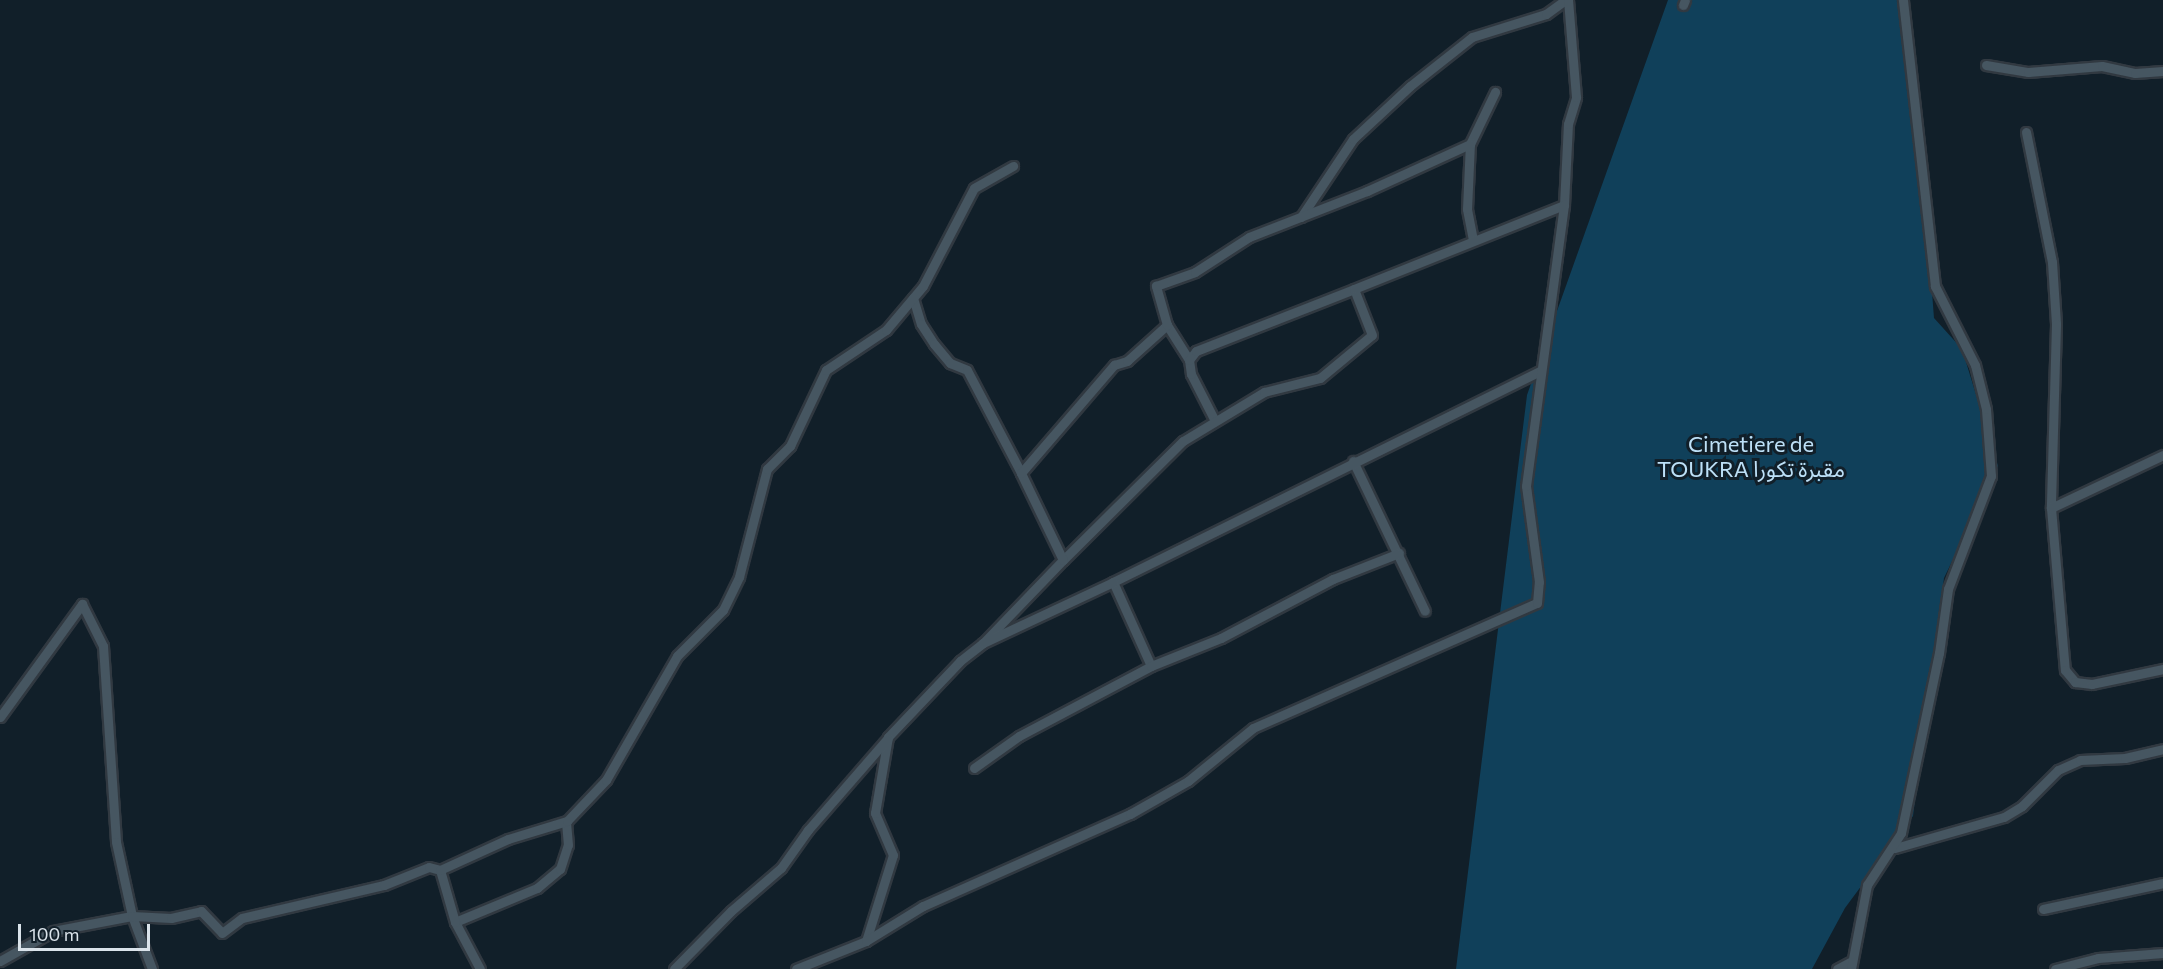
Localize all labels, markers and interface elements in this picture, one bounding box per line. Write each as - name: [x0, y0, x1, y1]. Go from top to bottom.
- park label: Cimetiere de TOUKRA مقبرة تكورا: [1657, 430, 1845, 482]
- scale bar: [21, 912, 153, 950]
- text: 100 m: [29, 923, 79, 945]

